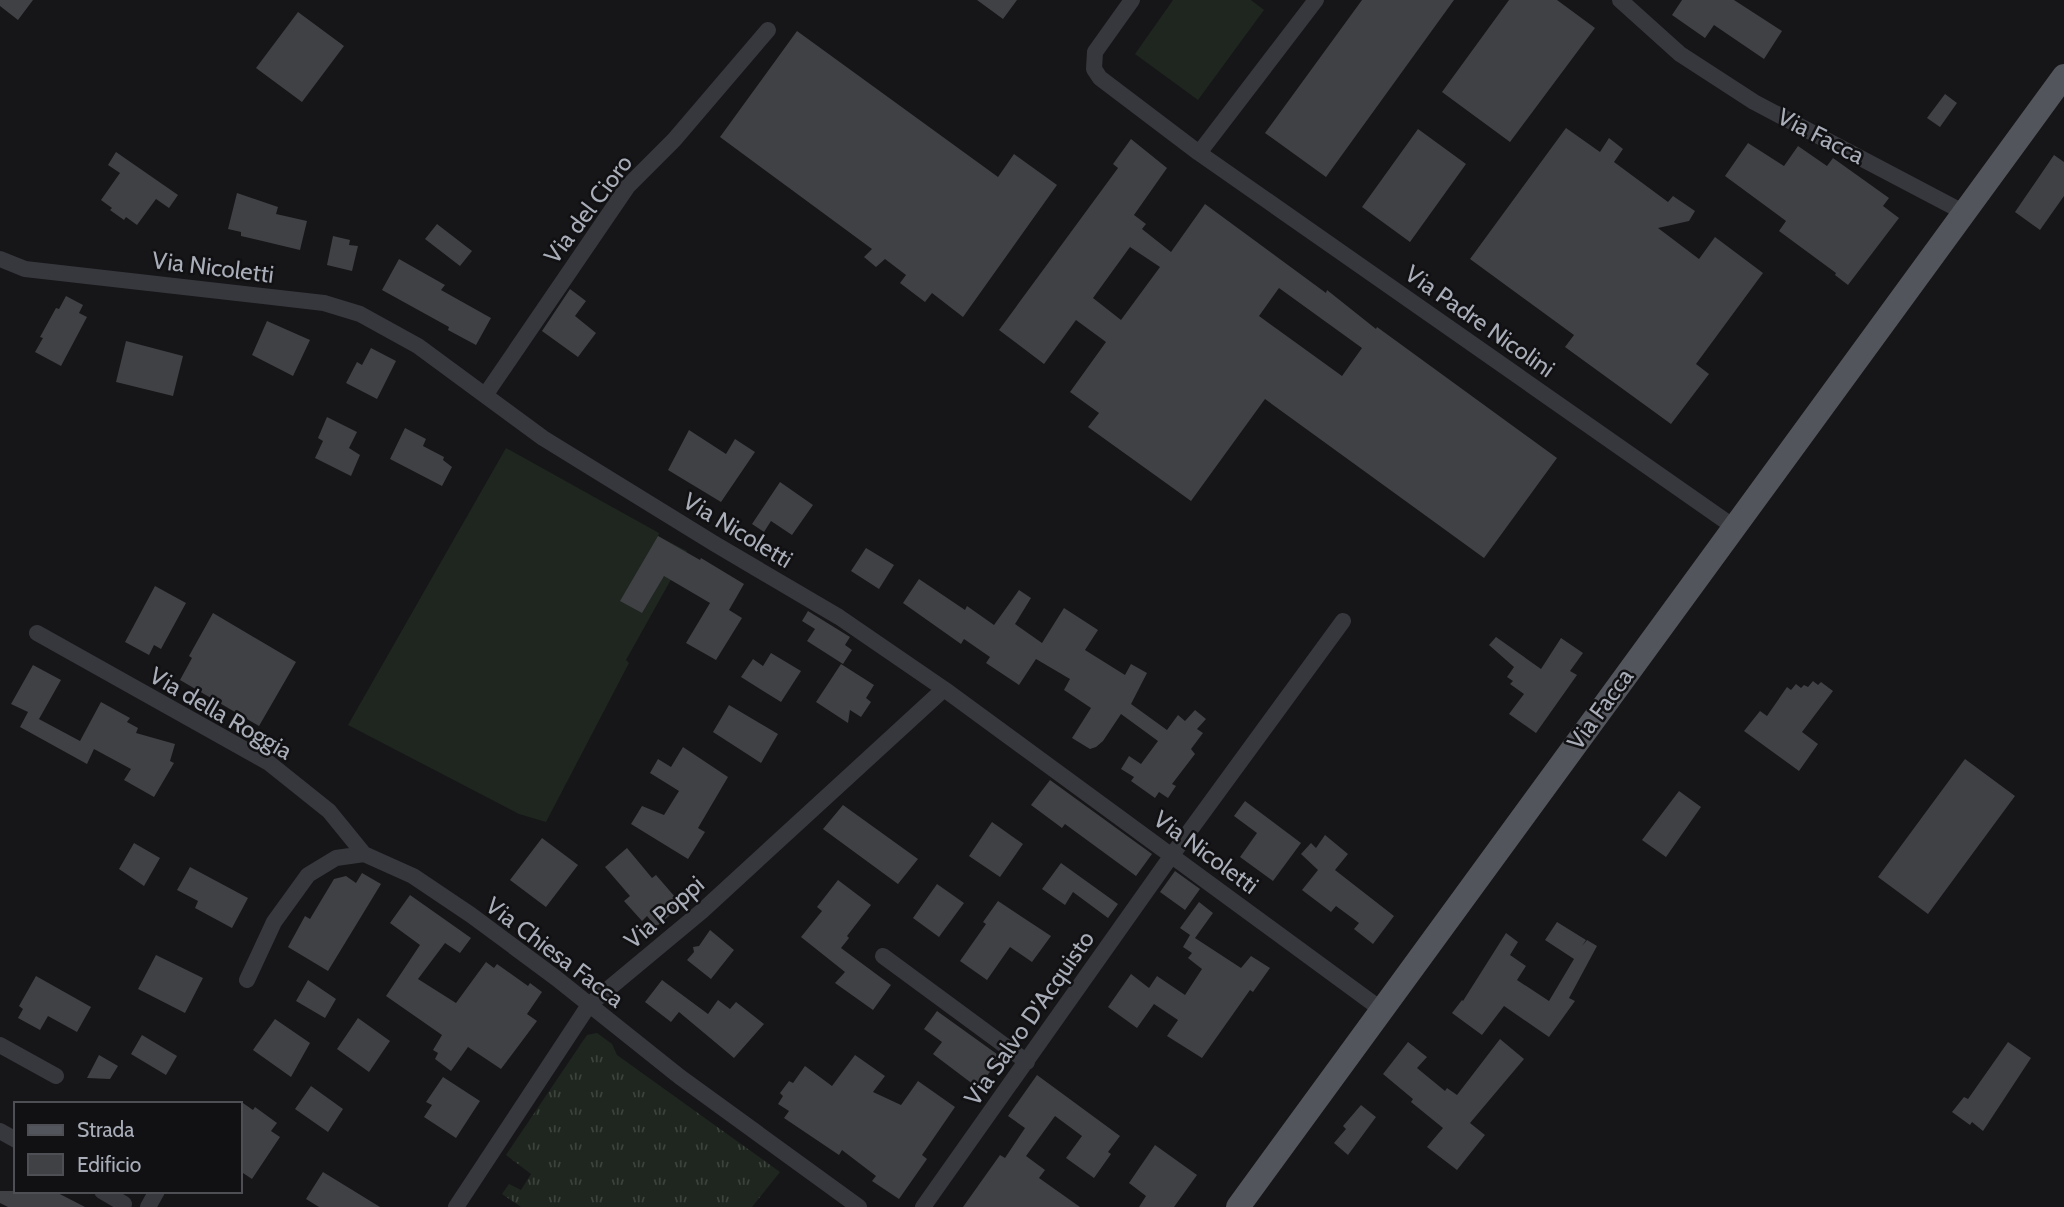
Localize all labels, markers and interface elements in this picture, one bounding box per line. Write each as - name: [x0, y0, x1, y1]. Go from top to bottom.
- street label: Via Facca: [1773, 102, 1870, 170]
- street label: Via del Cioro: [538, 149, 638, 269]
- street label: Via Nicoletti: [150, 245, 276, 289]
- street label: Via Padre Nicolini: [1400, 259, 1560, 383]
- street label: Via Nicoletti: [678, 486, 798, 574]
- street label: Via della Roggia: [145, 661, 298, 766]
- street label: Via Facca: [1561, 662, 1640, 755]
- street label: Via Nicoletti: [1148, 804, 1264, 900]
- street label: Via Poppi: [618, 870, 710, 954]
- street label: Via Chiesa Facca: [480, 891, 630, 1014]
- street label: Via Salvo D'Acquisto: [958, 925, 1100, 1111]
- legend: [14, 1102, 242, 1193]
- text: Strada: [77, 1117, 134, 1142]
- text: Edificio: [77, 1152, 141, 1177]

